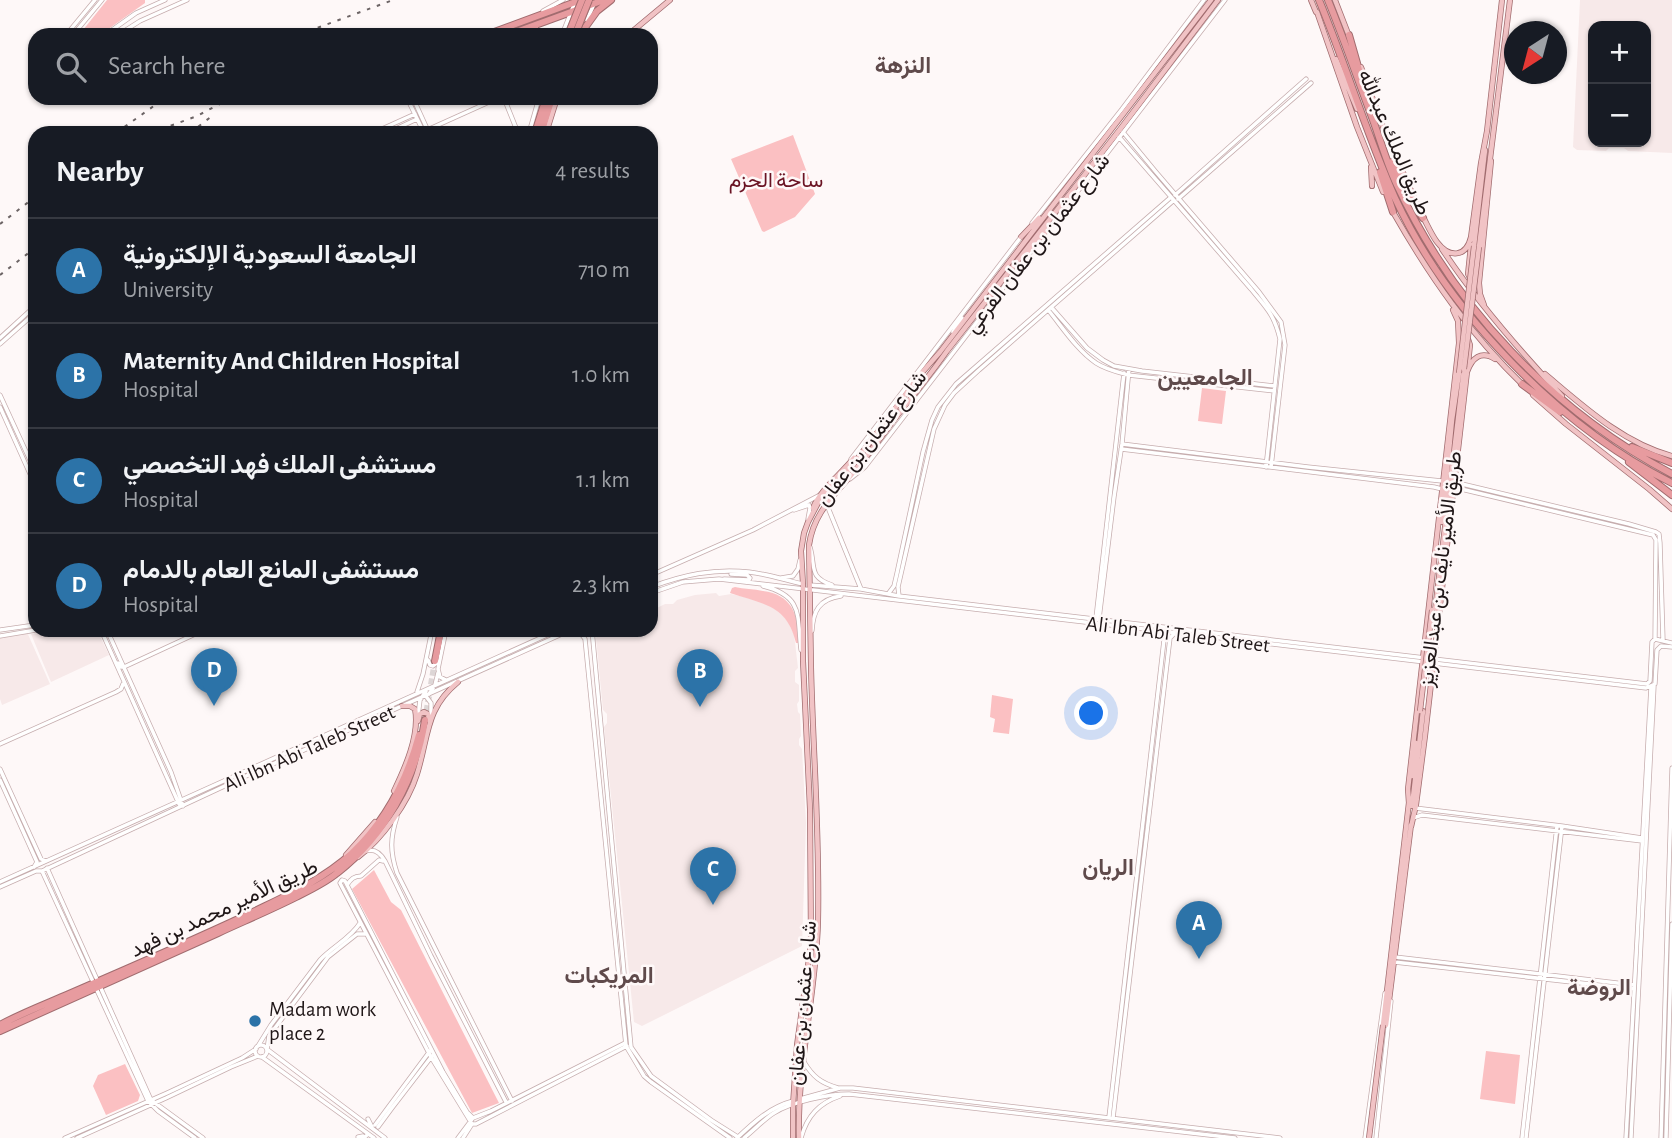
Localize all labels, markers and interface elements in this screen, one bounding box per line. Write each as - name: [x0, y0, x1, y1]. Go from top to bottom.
- north arrow: [1504, 21, 1567, 84]
- map controls: [1588, 21, 1651, 147]
- button: +: [1588, 21, 1651, 84]
- search box: [28, 28, 658, 105]
- icon: search: [52, 48, 90, 86]
- text: Search here: [108, 53, 226, 79]
- district label: النزهة: [875, 55, 931, 80]
- street label: طريق الملك عبدالله: [1353, 65, 1437, 219]
- button: −: [1588, 84, 1651, 147]
- street label: شارع عثمان بن عفان الفرعي: [961, 150, 1118, 341]
- text: Nearby: [56, 157, 144, 187]
- text: 4 results: [555, 160, 630, 183]
- park label: ساحة الحزم: [729, 170, 823, 194]
- text: الجامعة السعودية الإلكترونية: [123, 242, 417, 268]
- text: A: [72, 259, 86, 282]
- text: 710 m: [578, 259, 630, 282]
- text: University: [123, 279, 213, 302]
- text: Maternity And Children Hospital: [123, 348, 460, 374]
- text: B: [72, 364, 86, 387]
- text: 1.0 km: [572, 364, 630, 387]
- street label: شارع عثمان بن عفان: [812, 367, 933, 512]
- district label: الجامعيين: [1157, 367, 1253, 391]
- text: Hospital: [123, 379, 199, 402]
- street label: طريق الأمير نايف بن عبدالعزيز: [1413, 450, 1467, 689]
- text: مستشفى الملك فهد التخصصي: [123, 452, 436, 478]
- text: C: [73, 469, 85, 492]
- text: 1.1 km: [576, 469, 630, 492]
- text: Hospital: [123, 489, 199, 512]
- text: مستشفى المانع العام بالدمام: [123, 557, 419, 583]
- text: D: [71, 574, 87, 597]
- text: 2.3 km: [572, 574, 630, 597]
- text: Hospital: [123, 594, 199, 617]
- street label: Ali Ibn Abi Taleb Street: [1085, 613, 1271, 656]
- pin: D: [191, 648, 237, 706]
- pin: B: [677, 649, 723, 707]
- your location: [1074, 696, 1108, 730]
- street label: Ali Ibn Abi Taleb Street: [220, 701, 398, 796]
- pin: C: [690, 847, 736, 905]
- street label: طريق الأمير محمد بن فهد: [126, 854, 322, 963]
- district label: الريان: [1082, 857, 1134, 882]
- pin: A: [1176, 901, 1222, 959]
- street label: شارع عثمان بن عفان: [785, 920, 823, 1087]
- district label: المريكبات: [564, 965, 654, 990]
- district label: الروضة: [1567, 977, 1631, 1002]
- place label: Madam work place 2: [269, 999, 376, 1044]
- marker: Madam work place 2: [247, 1013, 263, 1029]

